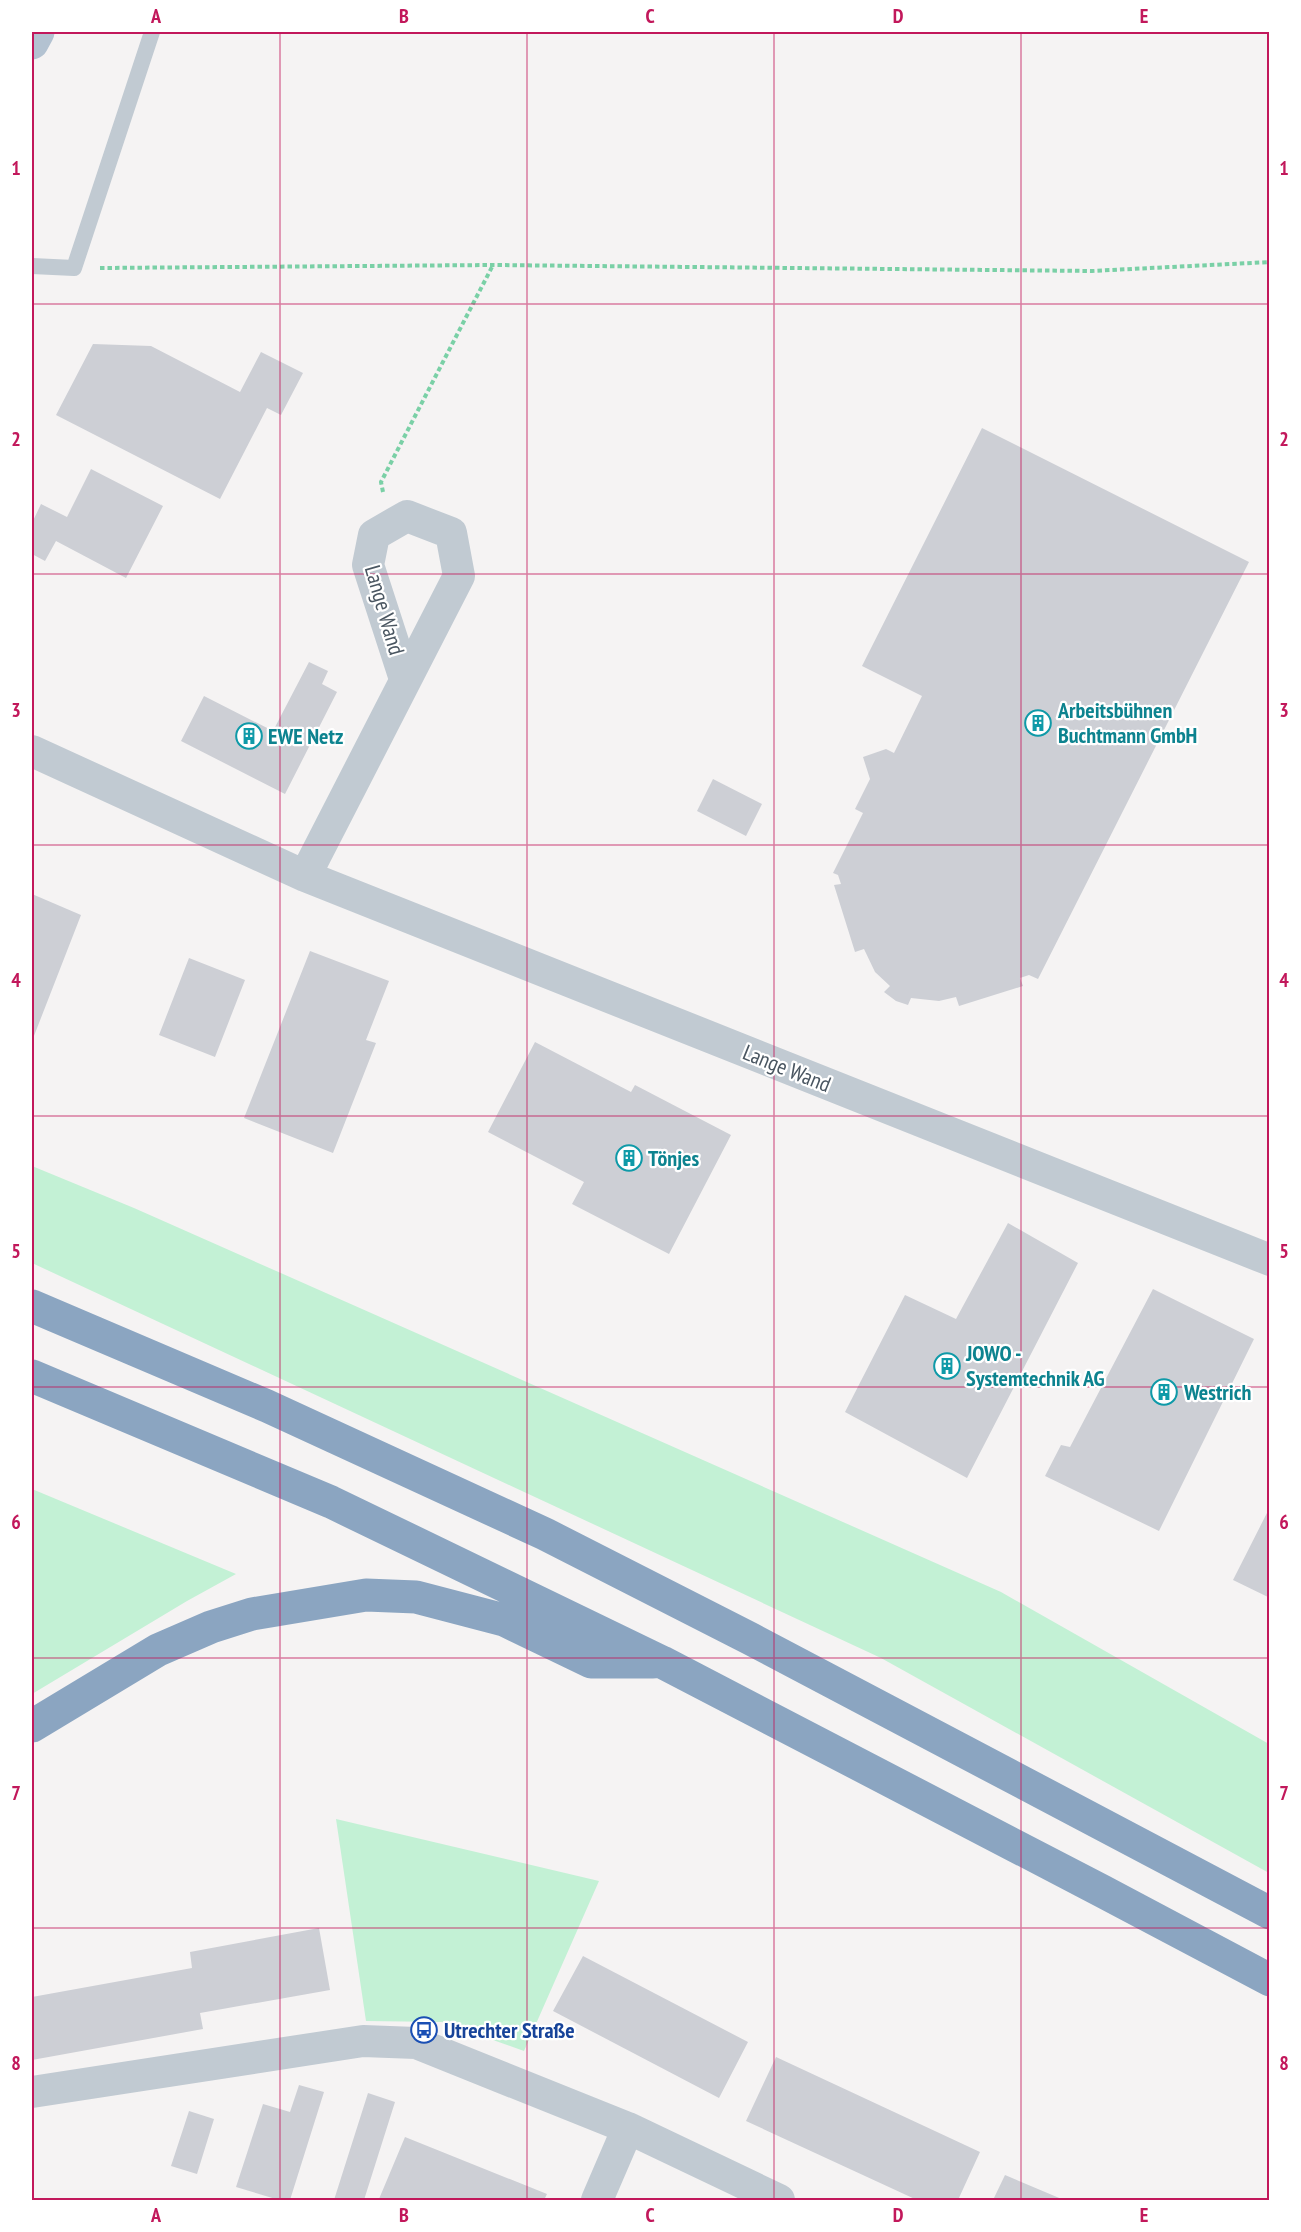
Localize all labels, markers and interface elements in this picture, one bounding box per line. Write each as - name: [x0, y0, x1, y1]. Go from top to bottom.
- text: A: [150, 3, 162, 29]
- text: B: [399, 3, 409, 29]
- text: C: [645, 3, 655, 29]
- text: D: [893, 3, 904, 29]
- text: E: [1140, 3, 1148, 29]
- text: 1: [11, 155, 21, 181]
- text: 1: [1279, 155, 1289, 181]
- text: 2: [11, 426, 21, 452]
- text: 2: [1279, 426, 1289, 452]
- street label: Lange Wand: [359, 562, 411, 658]
- place label: Arbeitsbühnen Buchtmann GmbH: [1057, 696, 1197, 749]
- text: 3: [11, 697, 21, 723]
- text: 3: [1279, 697, 1289, 723]
- building icon: Arbeitsbühnen Buchtmann GmbH: [1023, 708, 1053, 738]
- building icon: EWE Netz: [234, 721, 264, 751]
- place label: EWE Netz: [268, 722, 343, 750]
- text: 4: [11, 967, 21, 993]
- text: 4: [1279, 967, 1289, 993]
- street label: Lange Wand: [739, 1038, 835, 1098]
- building icon: Tönjes: [614, 1143, 644, 1173]
- place label: Tönjes: [648, 1144, 700, 1172]
- text: 5: [11, 1238, 21, 1264]
- text: 5: [1279, 1238, 1289, 1264]
- place label: JOWO ‑ Systemtechnik AG: [965, 1339, 1105, 1392]
- building icon: JOWO ‑ Systemtechnik AG: [932, 1351, 962, 1381]
- building icon: Westrich: [1149, 1377, 1179, 1407]
- place label: Westrich: [1183, 1378, 1251, 1406]
- text: 6: [11, 1509, 21, 1535]
- text: 6: [1279, 1509, 1289, 1535]
- text: 7: [11, 1780, 21, 1806]
- text: 7: [1279, 1780, 1289, 1806]
- bus stop icon: Utrechter Straße: [409, 2015, 439, 2045]
- place label: Utrechter Straße: [444, 2016, 575, 2044]
- text: 8: [11, 2050, 21, 2076]
- text: 8: [1279, 2050, 1289, 2076]
- text: A: [150, 2202, 162, 2228]
- text: B: [399, 2202, 409, 2228]
- text: C: [645, 2202, 655, 2228]
- text: D: [893, 2202, 904, 2228]
- text: E: [1140, 2202, 1148, 2228]

